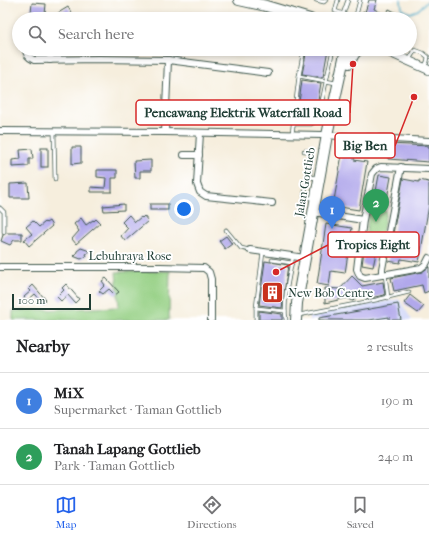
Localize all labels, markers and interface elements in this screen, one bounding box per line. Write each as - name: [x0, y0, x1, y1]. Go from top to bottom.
- search box: [12, 12, 417, 56]
- icon: search: [26, 23, 48, 45]
- text: Search here: [58, 25, 134, 43]
- callout: Pencawang Elektrik Waterfall Road: [136, 100, 350, 125]
- text: Pencawang Elektrik Waterfall Road: [144, 105, 343, 121]
- callout: Big Ben: [335, 133, 395, 158]
- text: Big Ben: [343, 138, 388, 154]
- street label: Jalan Gottlieb: [292, 146, 318, 219]
- pin: 2: [363, 189, 389, 222]
- pin: 1: [319, 196, 345, 229]
- your location: [174, 199, 194, 219]
- callout: Tropics Eight: [328, 232, 419, 257]
- text: Tropics Eight: [335, 237, 411, 253]
- street label: Lebuhraya Rose: [89, 249, 171, 263]
- building icon: New Bob Centre: [259, 280, 285, 306]
- place label: New Bob Centre: [288, 286, 373, 300]
- scale bar: [12, 292, 91, 311]
- text: 100 m: [18, 294, 46, 307]
- text: Nearby: [16, 336, 70, 356]
- text: 2 results: [367, 339, 413, 354]
- text: MiX: [54, 384, 84, 402]
- text: 1: [27, 393, 31, 408]
- text: 190 m: [381, 393, 413, 408]
- text: Supermarket · Taman Gottlieb: [54, 402, 221, 417]
- text: Tanah Lapang Gottlieb: [54, 440, 201, 458]
- text: 2: [26, 449, 32, 464]
- text: 240 m: [378, 449, 413, 464]
- text: Park · Taman Gottlieb: [54, 458, 174, 473]
- tab: Map: [55, 494, 77, 531]
- tab: Directions: [187, 494, 237, 531]
- tab: Saved: [347, 494, 374, 531]

